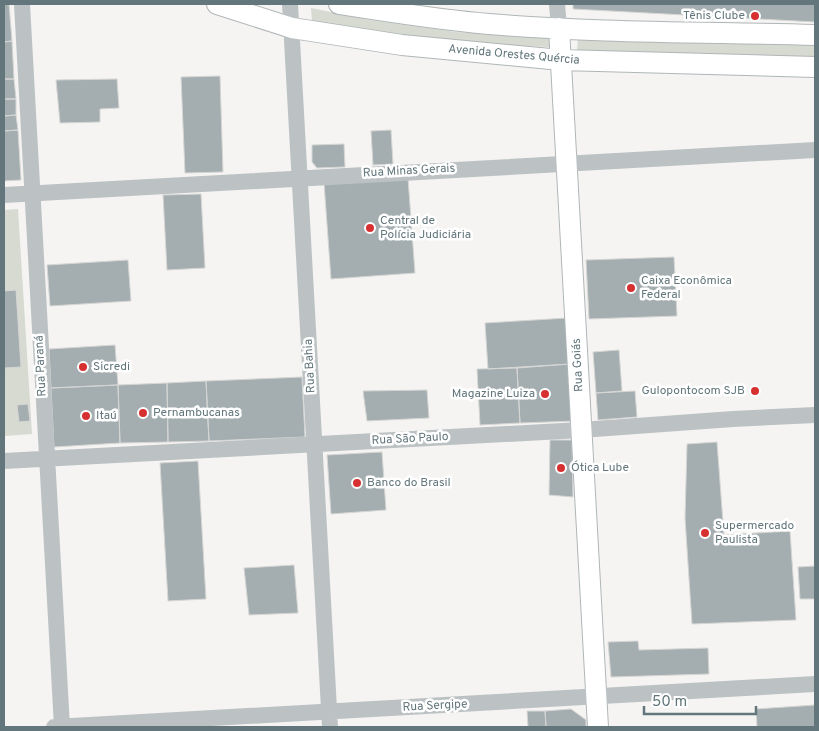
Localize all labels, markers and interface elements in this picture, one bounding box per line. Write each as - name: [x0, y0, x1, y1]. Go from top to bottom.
- place label: Tênis Clube: [683, 8, 745, 24]
- marker: Tênis Clube: [749, 10, 761, 22]
- street label: Avenida Orestes Quércia: [448, 41, 580, 69]
- street label: Rua Minas Gerais: [362, 161, 456, 181]
- place label: Central de Polícia Judiciária: [380, 213, 471, 243]
- marker: Central de Polícia Judiciária: [364, 222, 376, 234]
- place label: Caixa Econômica Federal: [641, 273, 732, 303]
- marker: Caixa Econômica Federal: [625, 282, 637, 294]
- street label: Rua Paraná: [31, 335, 51, 397]
- street label: Rua Goiás: [569, 338, 587, 392]
- street label: Rua Bahia: [301, 339, 319, 393]
- place label: Sicredi: [93, 359, 130, 375]
- marker: Sicredi: [77, 361, 89, 373]
- place label: Gulopontocom SJB: [642, 383, 745, 399]
- marker: Gulopontocom SJB: [749, 385, 761, 397]
- place label: Magazine Luiza: [452, 386, 535, 402]
- marker: Magazine Luiza: [539, 388, 551, 400]
- place label: Pernambucanas: [153, 405, 240, 421]
- marker: Pernambucanas: [137, 407, 149, 419]
- place label: Itaú: [96, 408, 117, 424]
- marker: Itaú: [80, 410, 92, 422]
- street label: Rua São Paulo: [371, 429, 449, 449]
- place label: Ótica Lube: [571, 460, 629, 476]
- marker: Ótica Lube: [555, 462, 567, 474]
- place label: Banco do Brasil: [367, 475, 451, 491]
- marker: Banco do Brasil: [351, 477, 363, 489]
- place label: Supermercado Paulista: [715, 518, 795, 548]
- marker: Supermercado Paulista: [699, 527, 711, 539]
- scale bar: [644, 684, 756, 716]
- text: 50 m: [652, 693, 687, 712]
- street label: Rua Sergipe: [402, 696, 468, 716]

